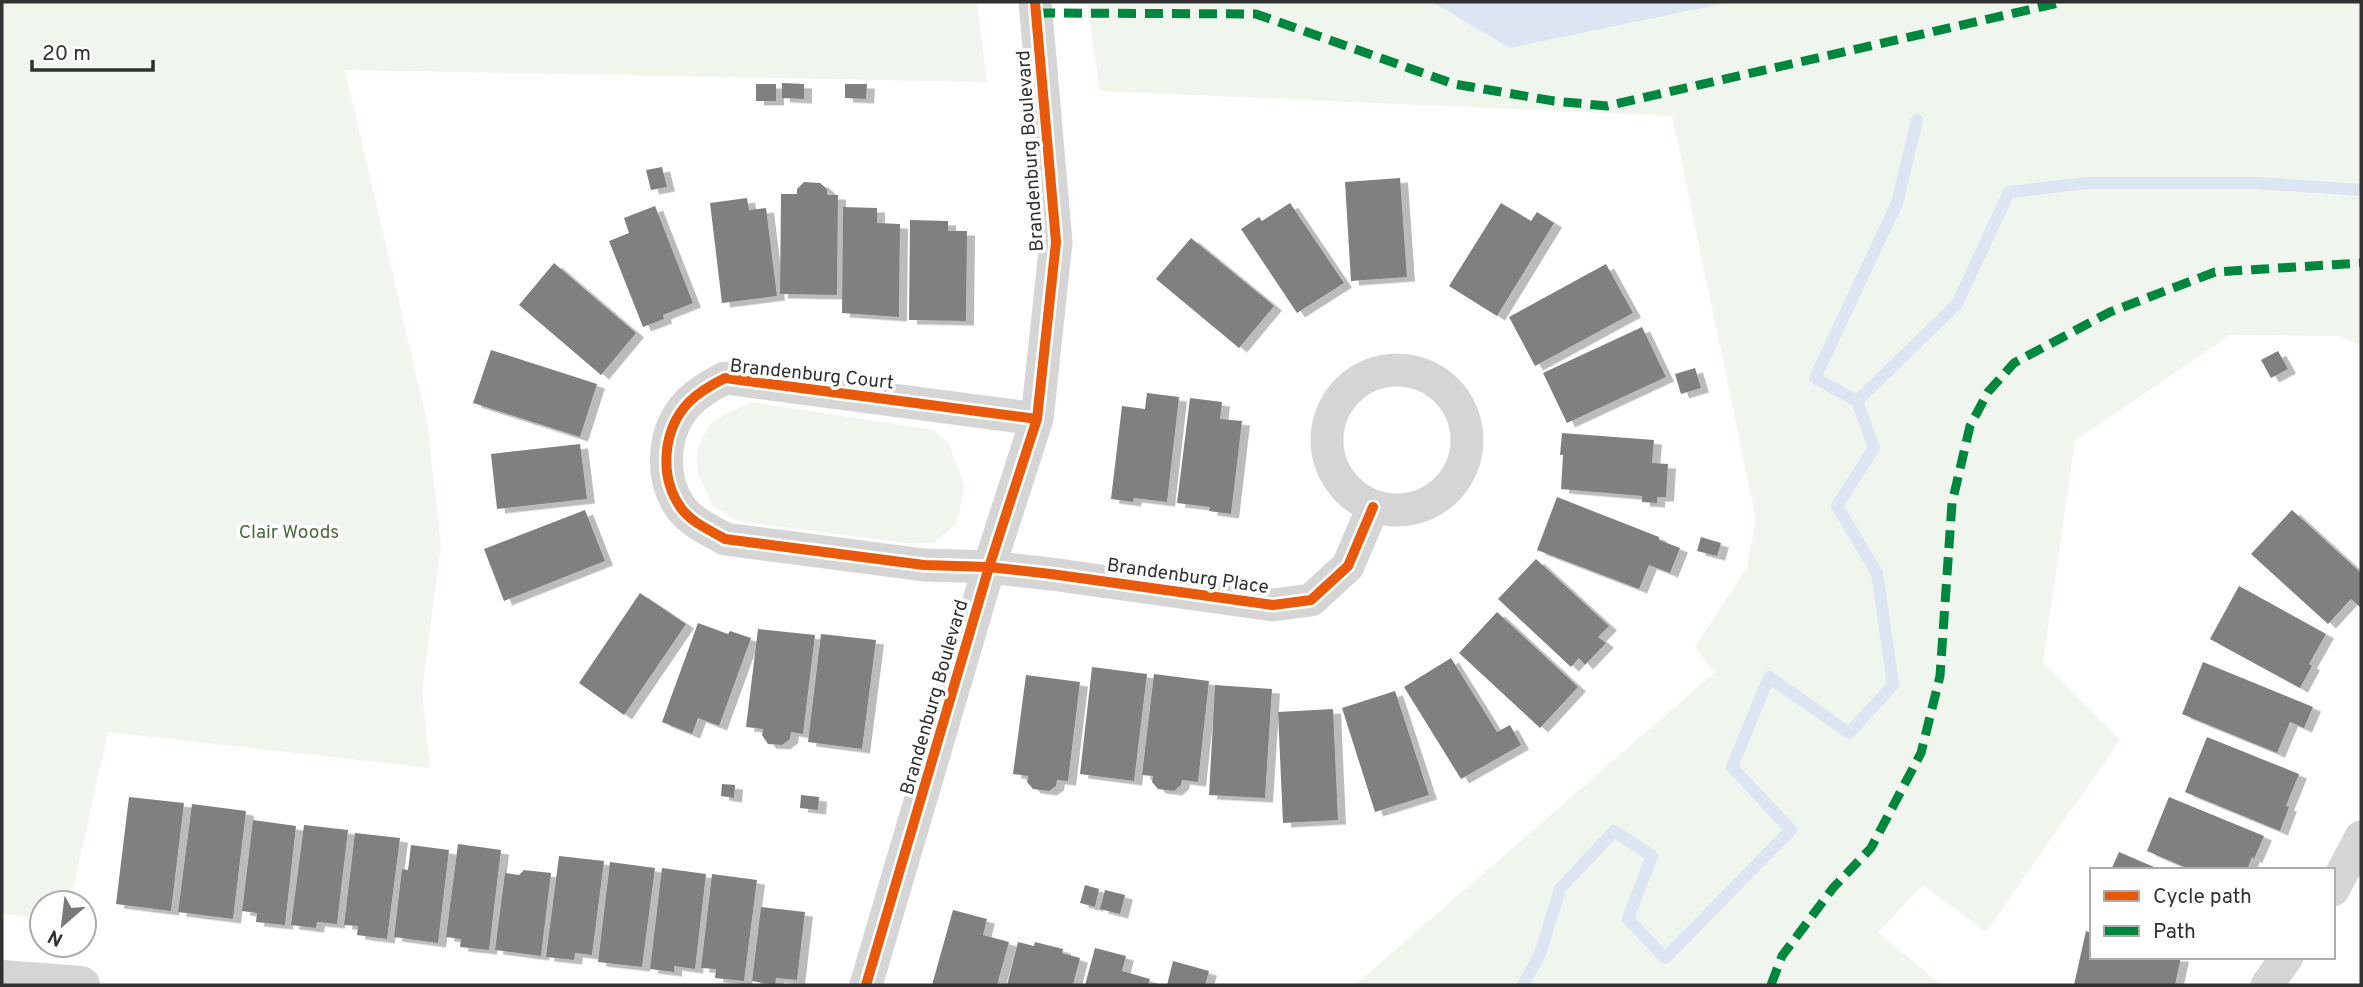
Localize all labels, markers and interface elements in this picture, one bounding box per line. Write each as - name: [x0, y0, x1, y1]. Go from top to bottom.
- scale bar: [32, 28, 152, 72]
- text: 20 m: [42, 41, 91, 68]
- street label: Brandenburg Boulevard: [1012, 49, 1050, 252]
- street label: Brandenburg Court: [729, 354, 895, 396]
- park label: Clair Woods: [239, 521, 339, 545]
- street label: Brandenburg Place: [1105, 554, 1270, 600]
- street label: Brandenburg Boulevard: [896, 597, 974, 798]
- legend: [2090, 868, 2335, 959]
- text: Cycle path: [2153, 884, 2252, 911]
- north arrow: [28, 889, 98, 959]
- text: Path: [2153, 919, 2196, 946]
- text: N: [44, 923, 68, 951]

